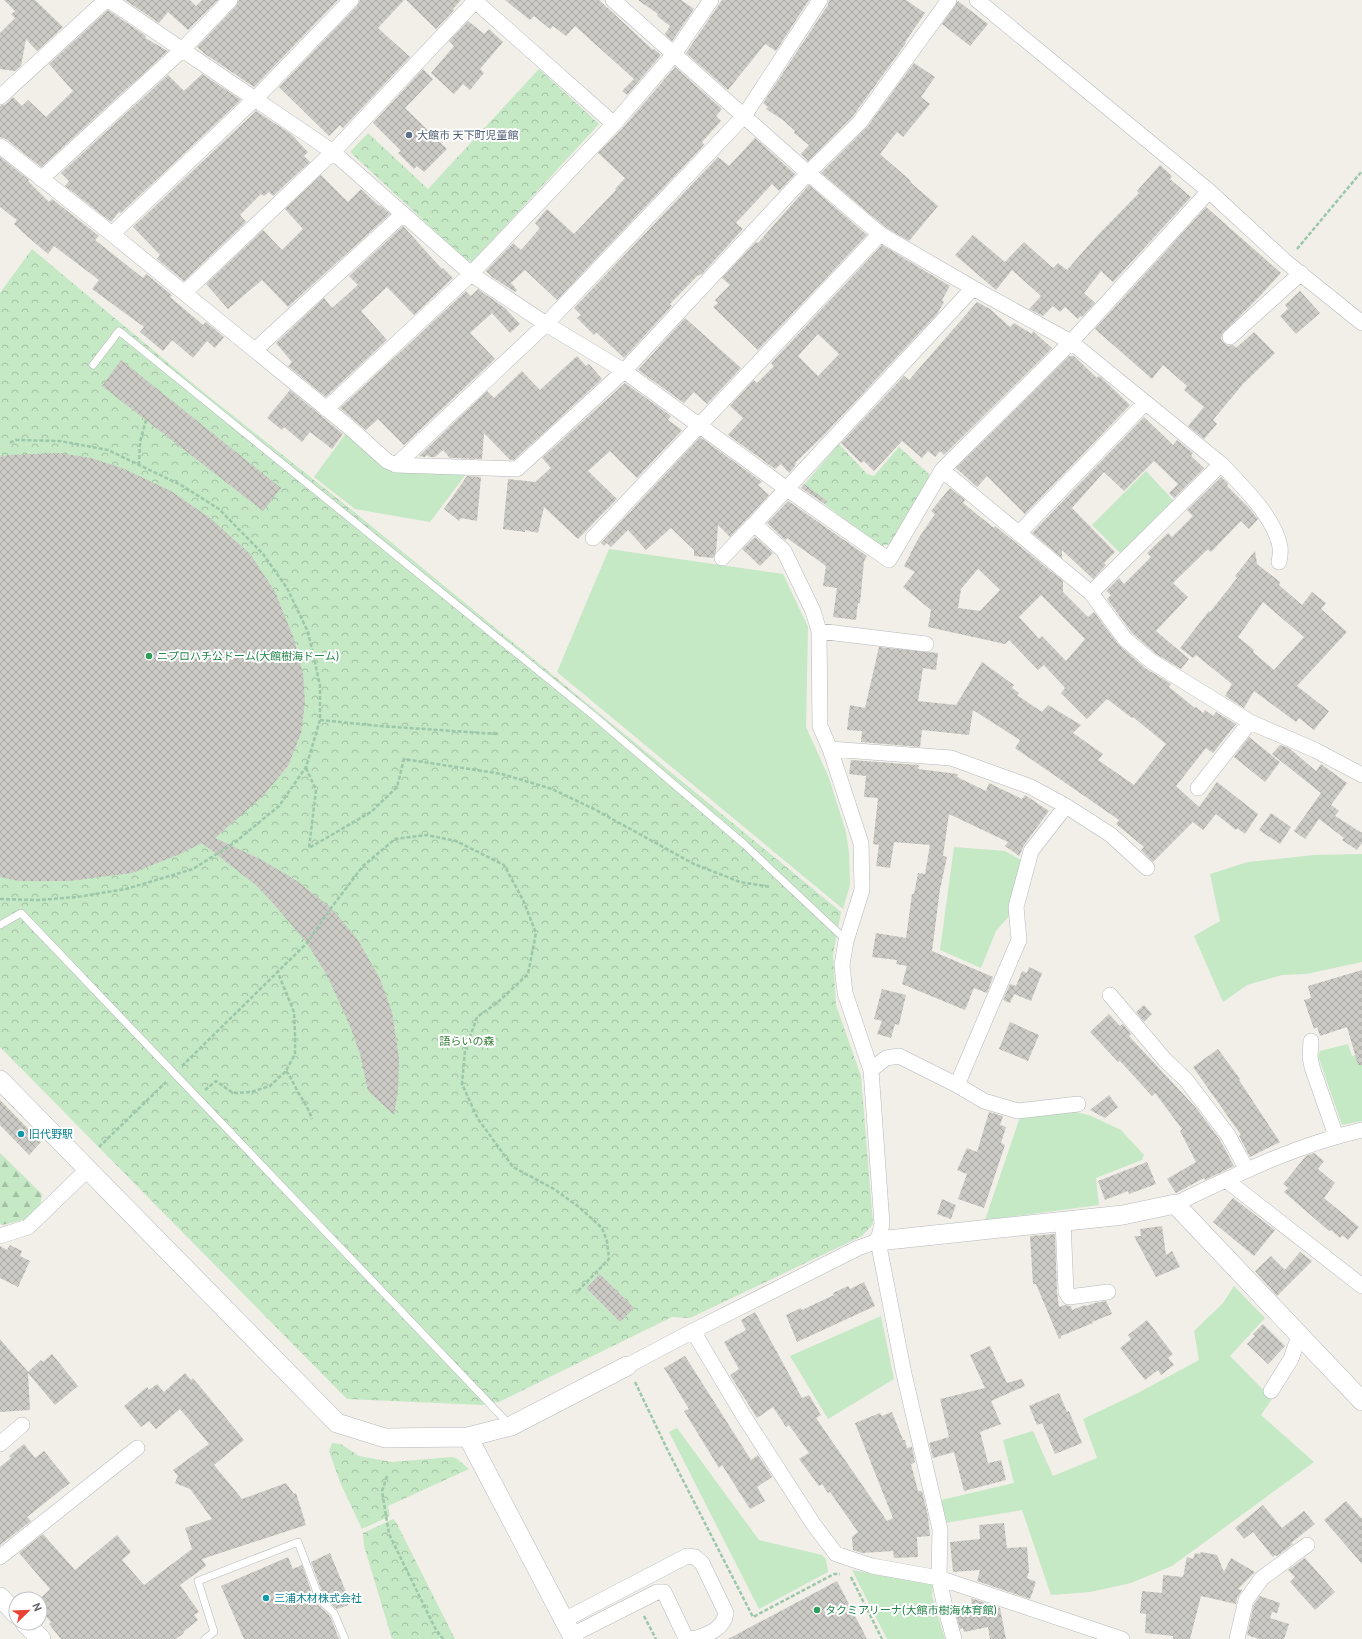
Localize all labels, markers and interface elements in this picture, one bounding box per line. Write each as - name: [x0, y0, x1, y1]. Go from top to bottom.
- place label: 大館市 天下町児童館: [417, 128, 518, 142]
- marker: 大館市 天下町児童館: [404, 130, 414, 140]
- place label: ニプロハチ公ドーム(大館樹海ドーム): [157, 649, 339, 663]
- marker: ニプロハチ公ドーム(大館樹海ドーム): [144, 651, 154, 661]
- park label: 語らいの森: [440, 1034, 495, 1048]
- place label: 旧代野駅: [29, 1127, 73, 1141]
- marker: 旧代野駅: [16, 1129, 26, 1139]
- north arrow: [8, 1591, 48, 1631]
- place label: 三浦木材株式会社: [274, 1591, 362, 1605]
- marker: 三浦木材株式会社: [261, 1593, 271, 1603]
- text: N: [29, 1601, 45, 1613]
- place label: タクミアリーナ(大館市樹海体育館): [825, 1603, 997, 1617]
- marker: タクミアリーナ(大館市樹海体育館): [812, 1605, 822, 1615]

